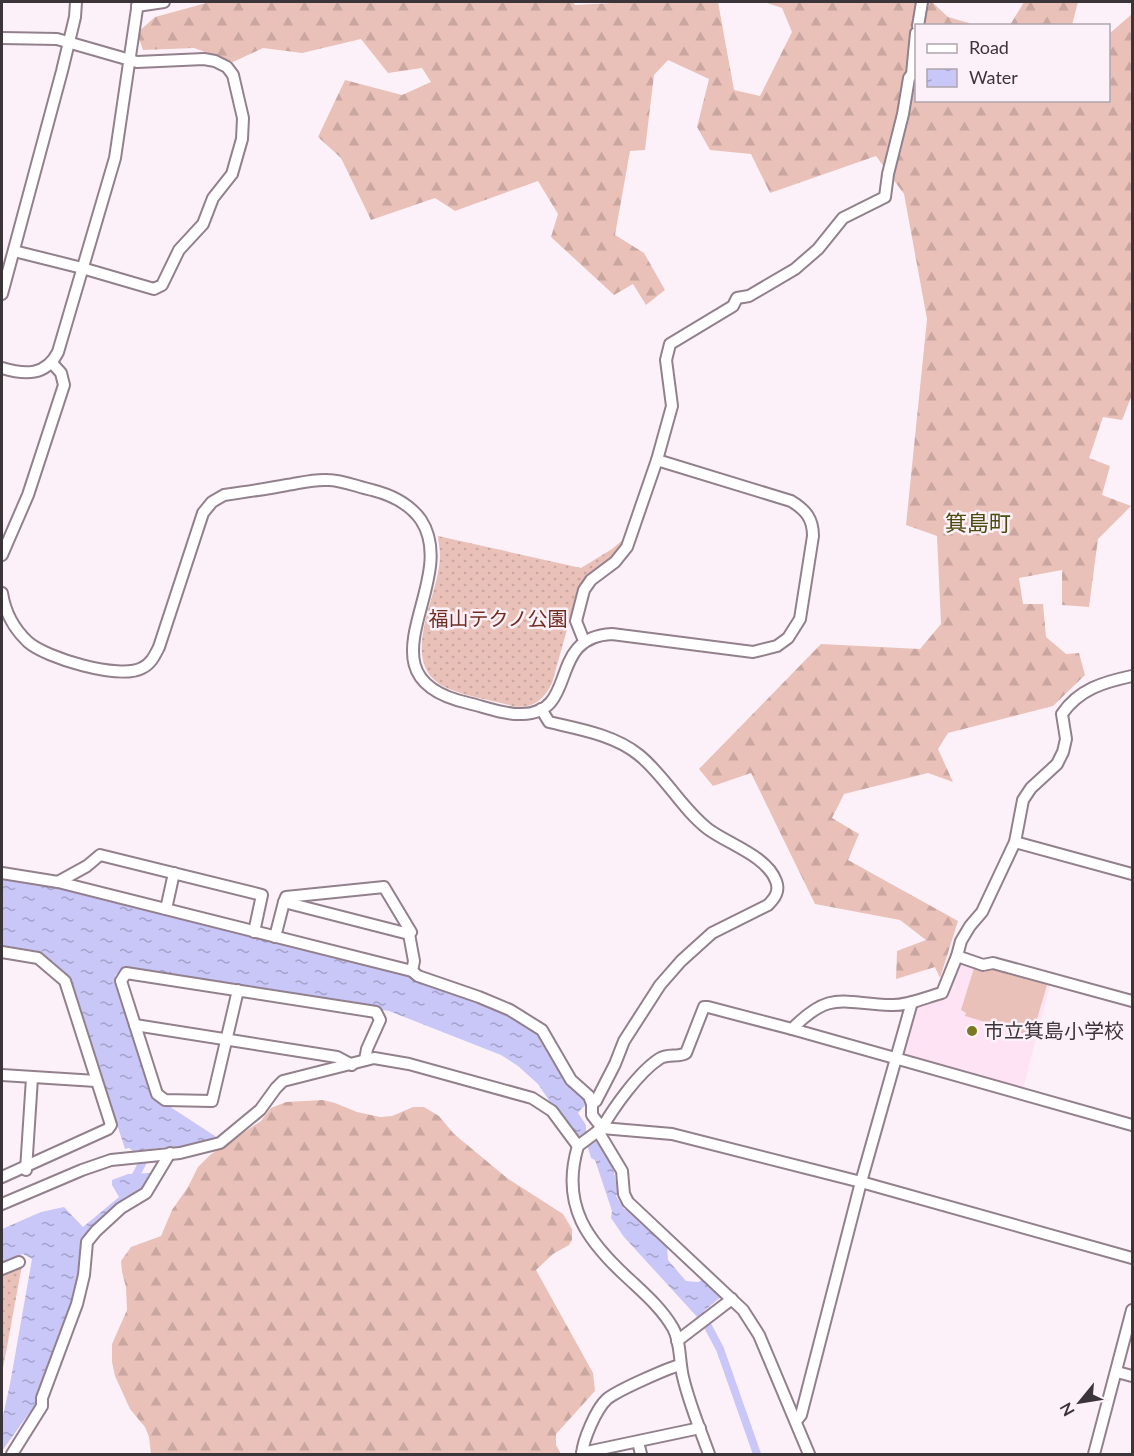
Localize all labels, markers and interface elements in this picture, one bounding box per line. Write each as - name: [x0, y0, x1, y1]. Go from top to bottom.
- legend: [915, 24, 1110, 102]
- text: Road: [969, 36, 1009, 58]
- text: Water: [969, 66, 1018, 88]
- district label: 箕島町: [945, 509, 1011, 536]
- park label: 福山テクノ公園: [429, 606, 567, 630]
- place label: 市立箕島小学校: [984, 1018, 1124, 1042]
- marker: 市立箕島小学校: [965, 1024, 979, 1038]
- north arrow: [1050, 1372, 1110, 1432]
- text: N: [1055, 1400, 1078, 1420]

